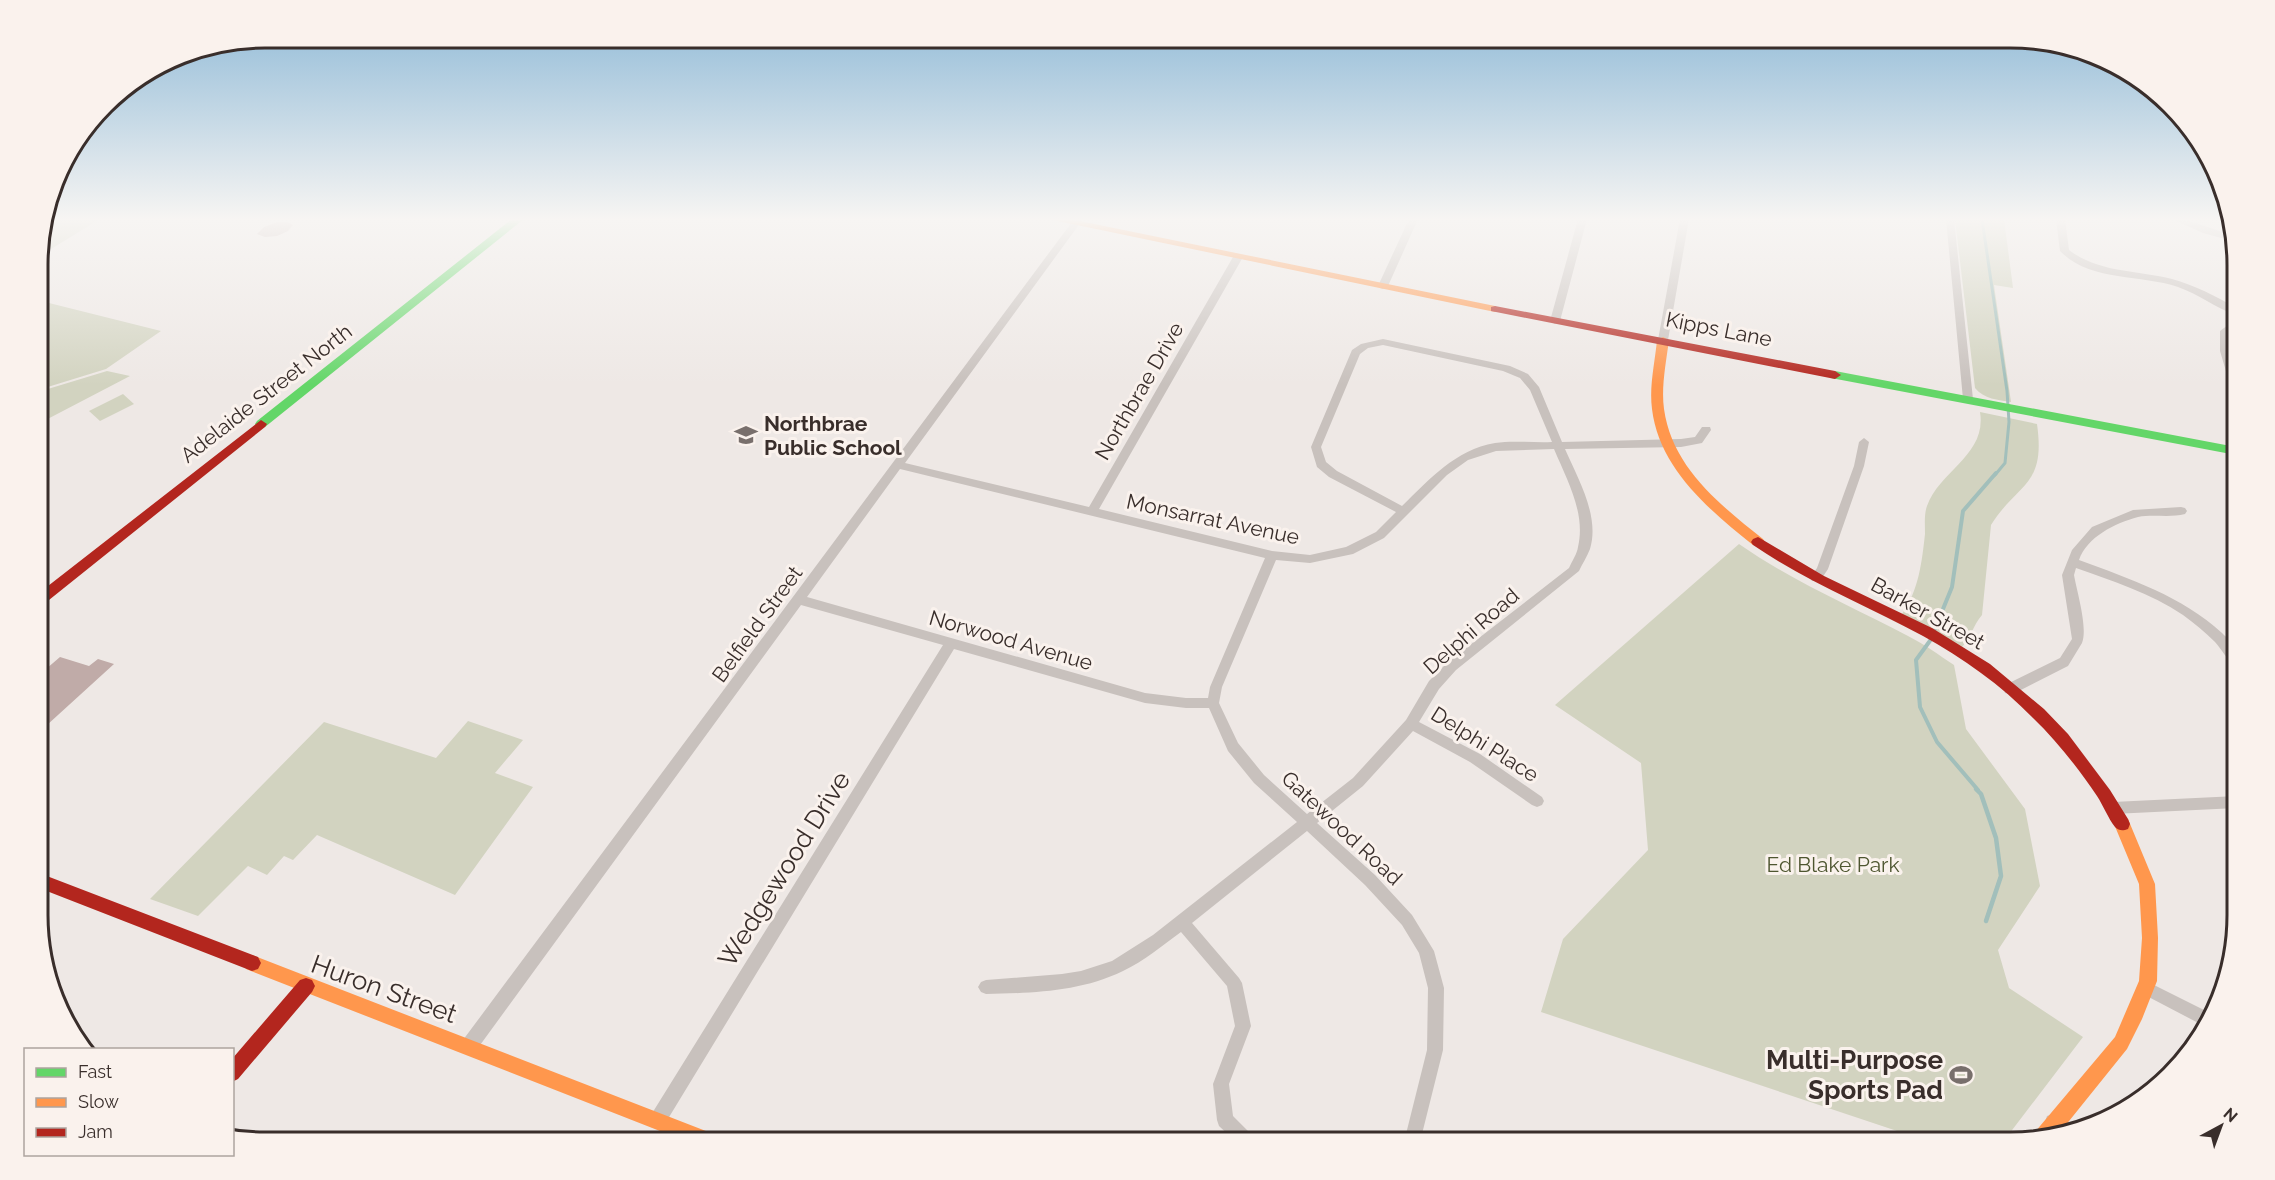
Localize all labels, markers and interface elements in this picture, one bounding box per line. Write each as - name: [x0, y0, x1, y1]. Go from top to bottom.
- street label: Kipps Lane: [1664, 306, 1774, 352]
- street label: Adelaide Street North: [175, 318, 357, 468]
- street label: Northbrae Drive: [1089, 318, 1189, 464]
- place label: Northbrae Public School: [764, 411, 902, 460]
- school or university icon: Northbrae Public School: [733, 422, 759, 448]
- street label: Monsarrat Avenue: [1124, 488, 1302, 550]
- street label: Belfield Street: [707, 561, 807, 687]
- street label: Barker Street: [1867, 571, 1989, 655]
- street label: Delphi Road: [1418, 583, 1524, 679]
- street label: Norwood Avenue: [926, 605, 1096, 675]
- street label: Delphi Place: [1427, 701, 1543, 787]
- street label: Wedgewood Drive: [712, 766, 856, 972]
- street label: Gatewood Road: [1277, 766, 1407, 890]
- park label: Ed Blake Park: [1766, 852, 1900, 877]
- street label: Huron Street: [307, 949, 461, 1029]
- place label: Multi-Purpose Sports Pad: [1766, 1045, 1943, 1105]
- legend: [24, 1048, 234, 1156]
- text: Fast: [78, 1061, 112, 1082]
- sports icon: Multi-Purpose Sports Pad: [1948, 1062, 1974, 1088]
- text: Slow: [78, 1091, 119, 1112]
- north arrow: [2191, 1096, 2251, 1156]
- text: N: [2220, 1104, 2241, 1126]
- text: Jam: [78, 1121, 113, 1142]

